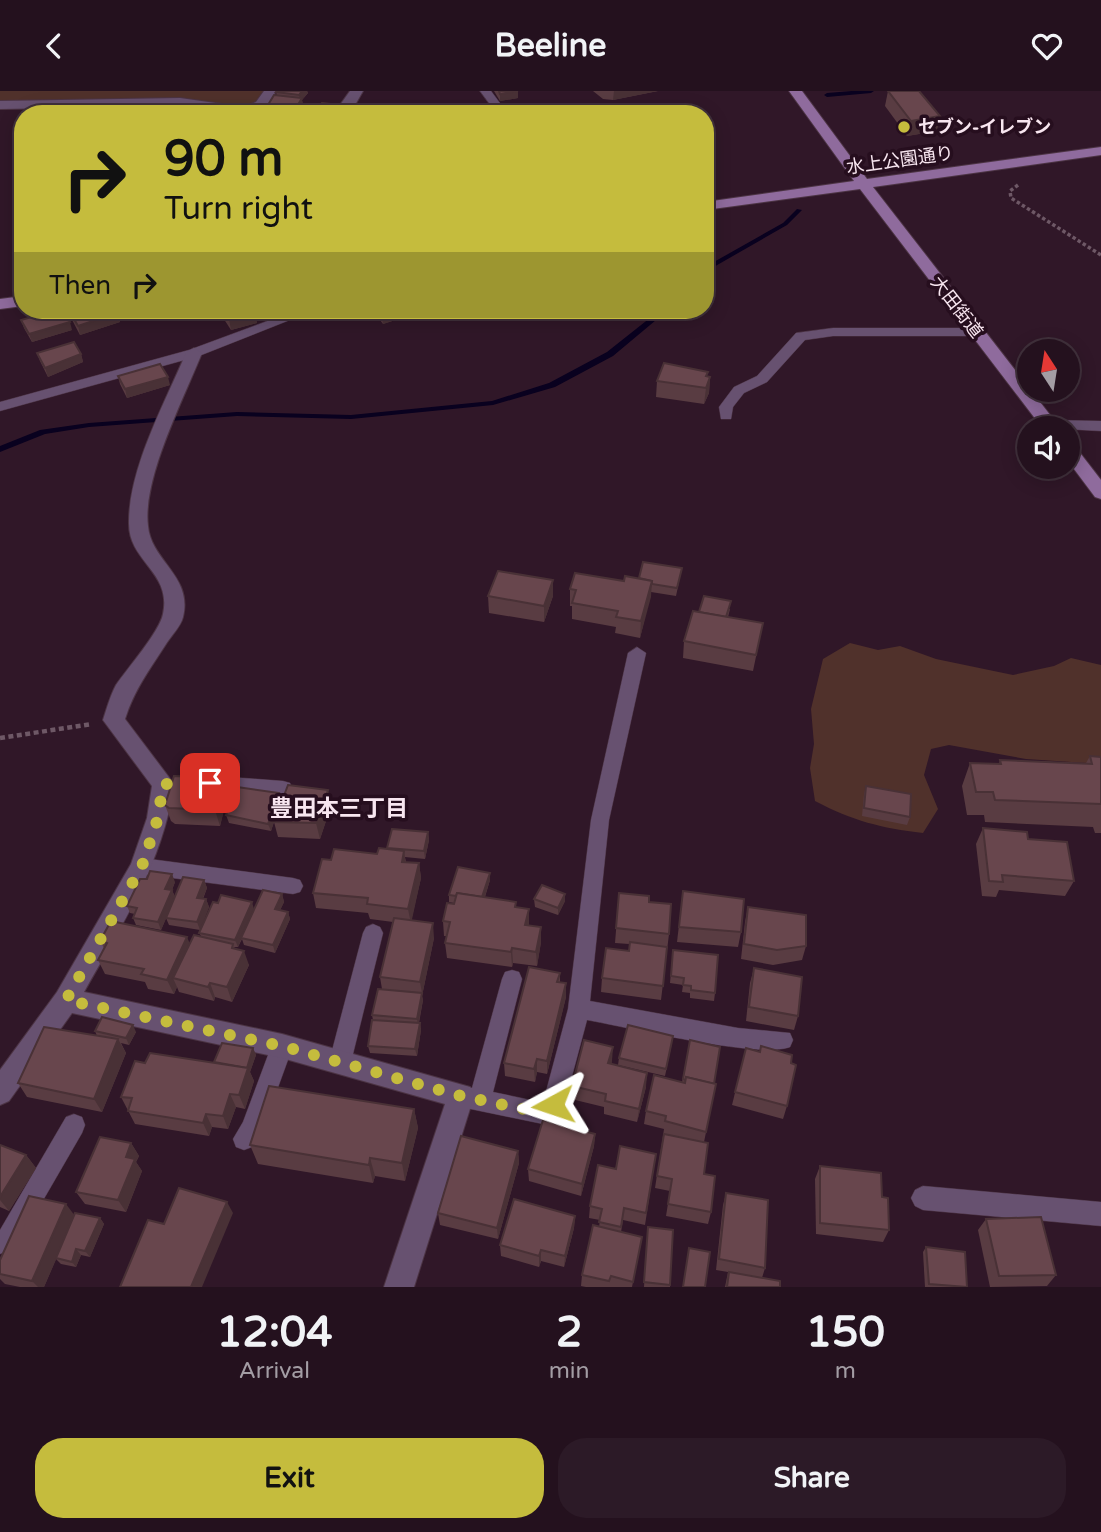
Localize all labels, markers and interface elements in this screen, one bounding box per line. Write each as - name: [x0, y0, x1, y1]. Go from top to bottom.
- icon: back: [35, 27, 73, 65]
- text: Beeline: [495, 27, 606, 65]
- icon: heart: [1028, 27, 1066, 65]
- place label: セブン-イレブン: [918, 116, 1051, 138]
- marker: セブン-イレブン: [896, 119, 912, 135]
- text: 90 m: [164, 130, 283, 189]
- icon: right: [49, 133, 140, 224]
- street label: 水上公園通り: [845, 142, 955, 178]
- text: Turn right: [164, 190, 313, 228]
- icon: right: [125, 266, 163, 304]
- text: Then: [49, 270, 111, 301]
- street label: 大田街道: [926, 272, 988, 342]
- north arrow: [1017, 339, 1080, 403]
- map controls: [1017, 339, 1080, 479]
- button: sound: [1017, 416, 1080, 479]
- pin: [180, 753, 240, 813]
- icon: arrive: [191, 764, 229, 802]
- district label: 豊田本三丁目: [270, 795, 408, 823]
- position arrow: [516, 1068, 590, 1142]
- text: 12:04: [216, 1307, 333, 1358]
- text: 2: [556, 1307, 582, 1358]
- text: 150: [806, 1307, 885, 1358]
- text: Arrival: [239, 1357, 310, 1385]
- text: min: [549, 1357, 590, 1385]
- text: m: [835, 1357, 856, 1385]
- button: Exit: [35, 1438, 544, 1518]
- button: Share: [558, 1438, 1066, 1518]

